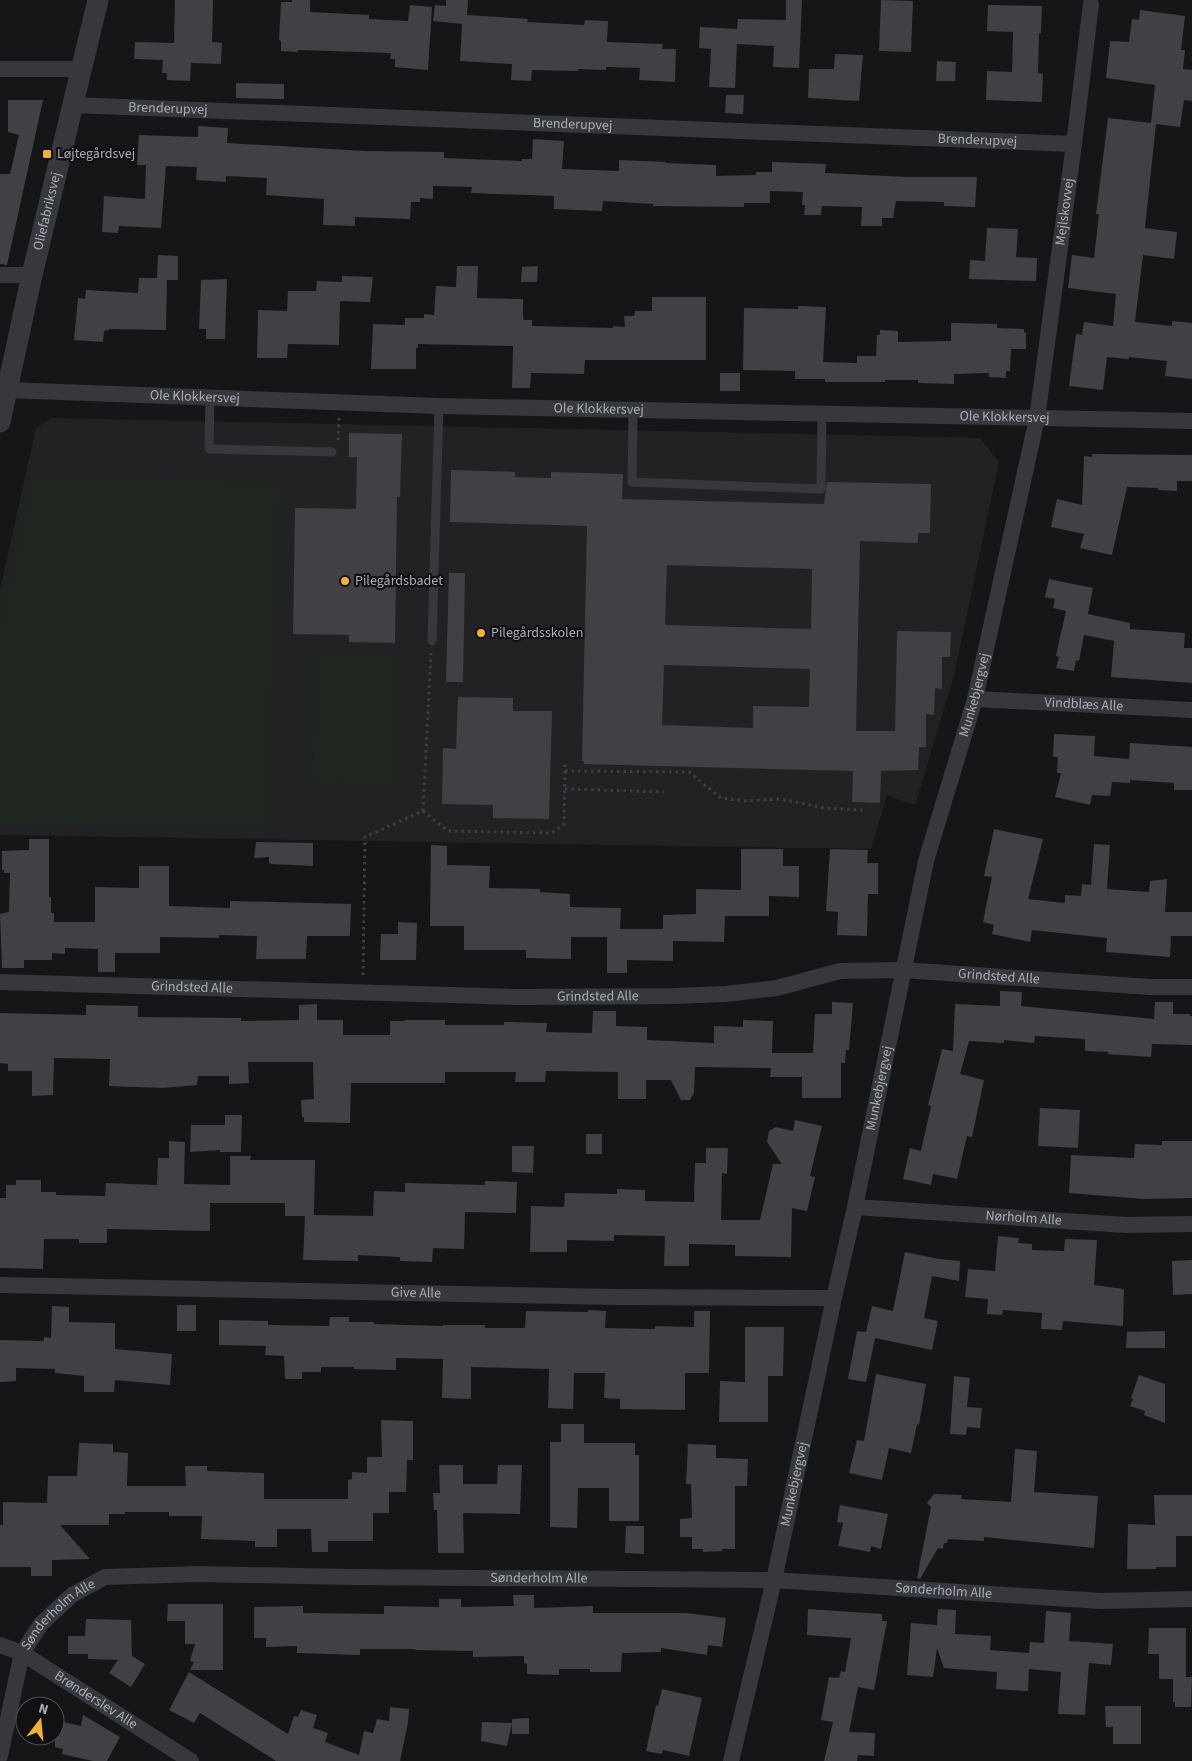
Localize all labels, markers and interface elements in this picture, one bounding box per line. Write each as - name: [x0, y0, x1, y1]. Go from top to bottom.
- street label: Brenderupvej: [128, 97, 208, 120]
- street label: Brenderupvej: [533, 113, 613, 136]
- street label: Brenderupvej: [937, 129, 1017, 152]
- place label: Løjtegårdsvej: [57, 144, 135, 164]
- marker: Løjtegårdsvej: [41, 148, 53, 160]
- street label: Oliefabriksvej: [28, 170, 66, 252]
- street label: Mejlskovvej: [1050, 177, 1079, 247]
- street label: Ole Klokkersvej: [149, 385, 240, 409]
- street label: Ole Klokkersvej: [553, 398, 644, 420]
- street label: Ole Klokkersvej: [959, 406, 1050, 428]
- place label: Pilegårdsbadet: [355, 571, 443, 591]
- marker: Pilegårdsbadet: [339, 575, 351, 587]
- place label: Pilegårdsskolen: [491, 623, 583, 643]
- marker: Pilegårdsskolen: [475, 627, 487, 639]
- street label: Munkebjergvej: [954, 651, 995, 739]
- street label: Vindblæs Alle: [1044, 693, 1124, 717]
- street label: Grindsted Alle: [957, 964, 1040, 989]
- street label: Grindsted Alle: [151, 976, 233, 999]
- street label: Grindsted Alle: [557, 986, 639, 1007]
- street label: Munkebjergvej: [861, 1044, 898, 1132]
- street label: Nørholm Alle: [985, 1206, 1062, 1231]
- street label: Give Alle: [391, 1283, 441, 1304]
- street label: Munkebjergvej: [776, 1440, 813, 1528]
- street label: Sønderholm Alle: [490, 1568, 588, 1589]
- street label: Sønderholm Alle: [16, 1574, 99, 1654]
- street label: Sønderholm Alle: [894, 1578, 993, 1604]
- street label: Brønderslev Alle: [50, 1666, 141, 1734]
- north arrow: [15, 1696, 65, 1746]
- text: N: [36, 1699, 51, 1720]

